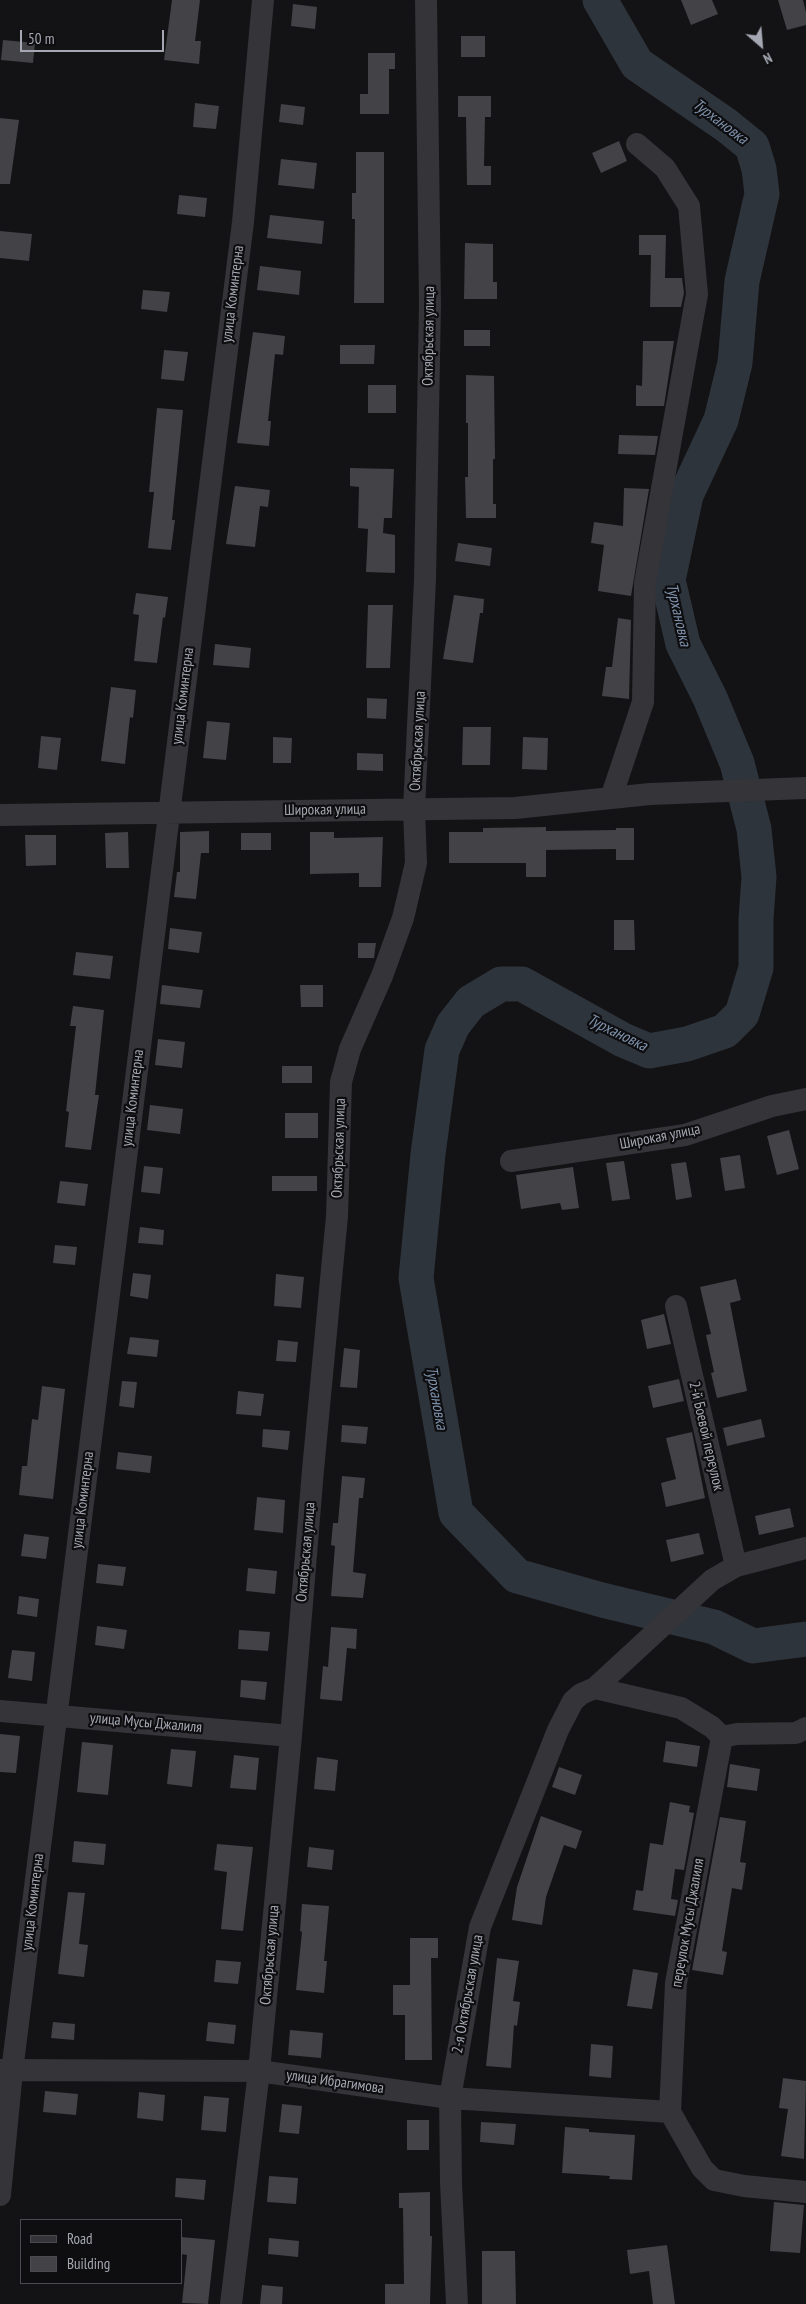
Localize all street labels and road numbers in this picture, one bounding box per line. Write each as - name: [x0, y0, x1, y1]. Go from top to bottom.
- street label: улица Коминтерна: [218, 244, 248, 344]
- street label: Октябрьская улица: [419, 286, 439, 386]
- street label: улица Коминтерна: [168, 646, 198, 746]
- street label: Октябрьская улица: [406, 691, 430, 791]
- street label: Широкая улица: [284, 800, 366, 820]
- street label: улица Коминтерна: [118, 1048, 148, 1148]
- street label: Октябрьская улица: [328, 1098, 350, 1198]
- street label: Широкая улица: [618, 1120, 702, 1154]
- street label: 2-й Боевой переулок: [685, 1380, 727, 1492]
- street label: улица Коминтерна: [68, 1450, 98, 1550]
- street label: Октябрьская улица: [293, 1501, 319, 1603]
- street label: улица Мусы Джалиля: [89, 1709, 203, 1737]
- street label: улица Коминтерна: [18, 1852, 48, 1952]
- street label: переулок Мусы Джалиля: [668, 1857, 708, 1989]
- street label: Октябрьская улица: [257, 1904, 283, 2006]
- street label: 2-я Октябрьская улица: [449, 1933, 487, 2055]
- street label: улица Ибрагимова: [285, 2066, 385, 2098]

